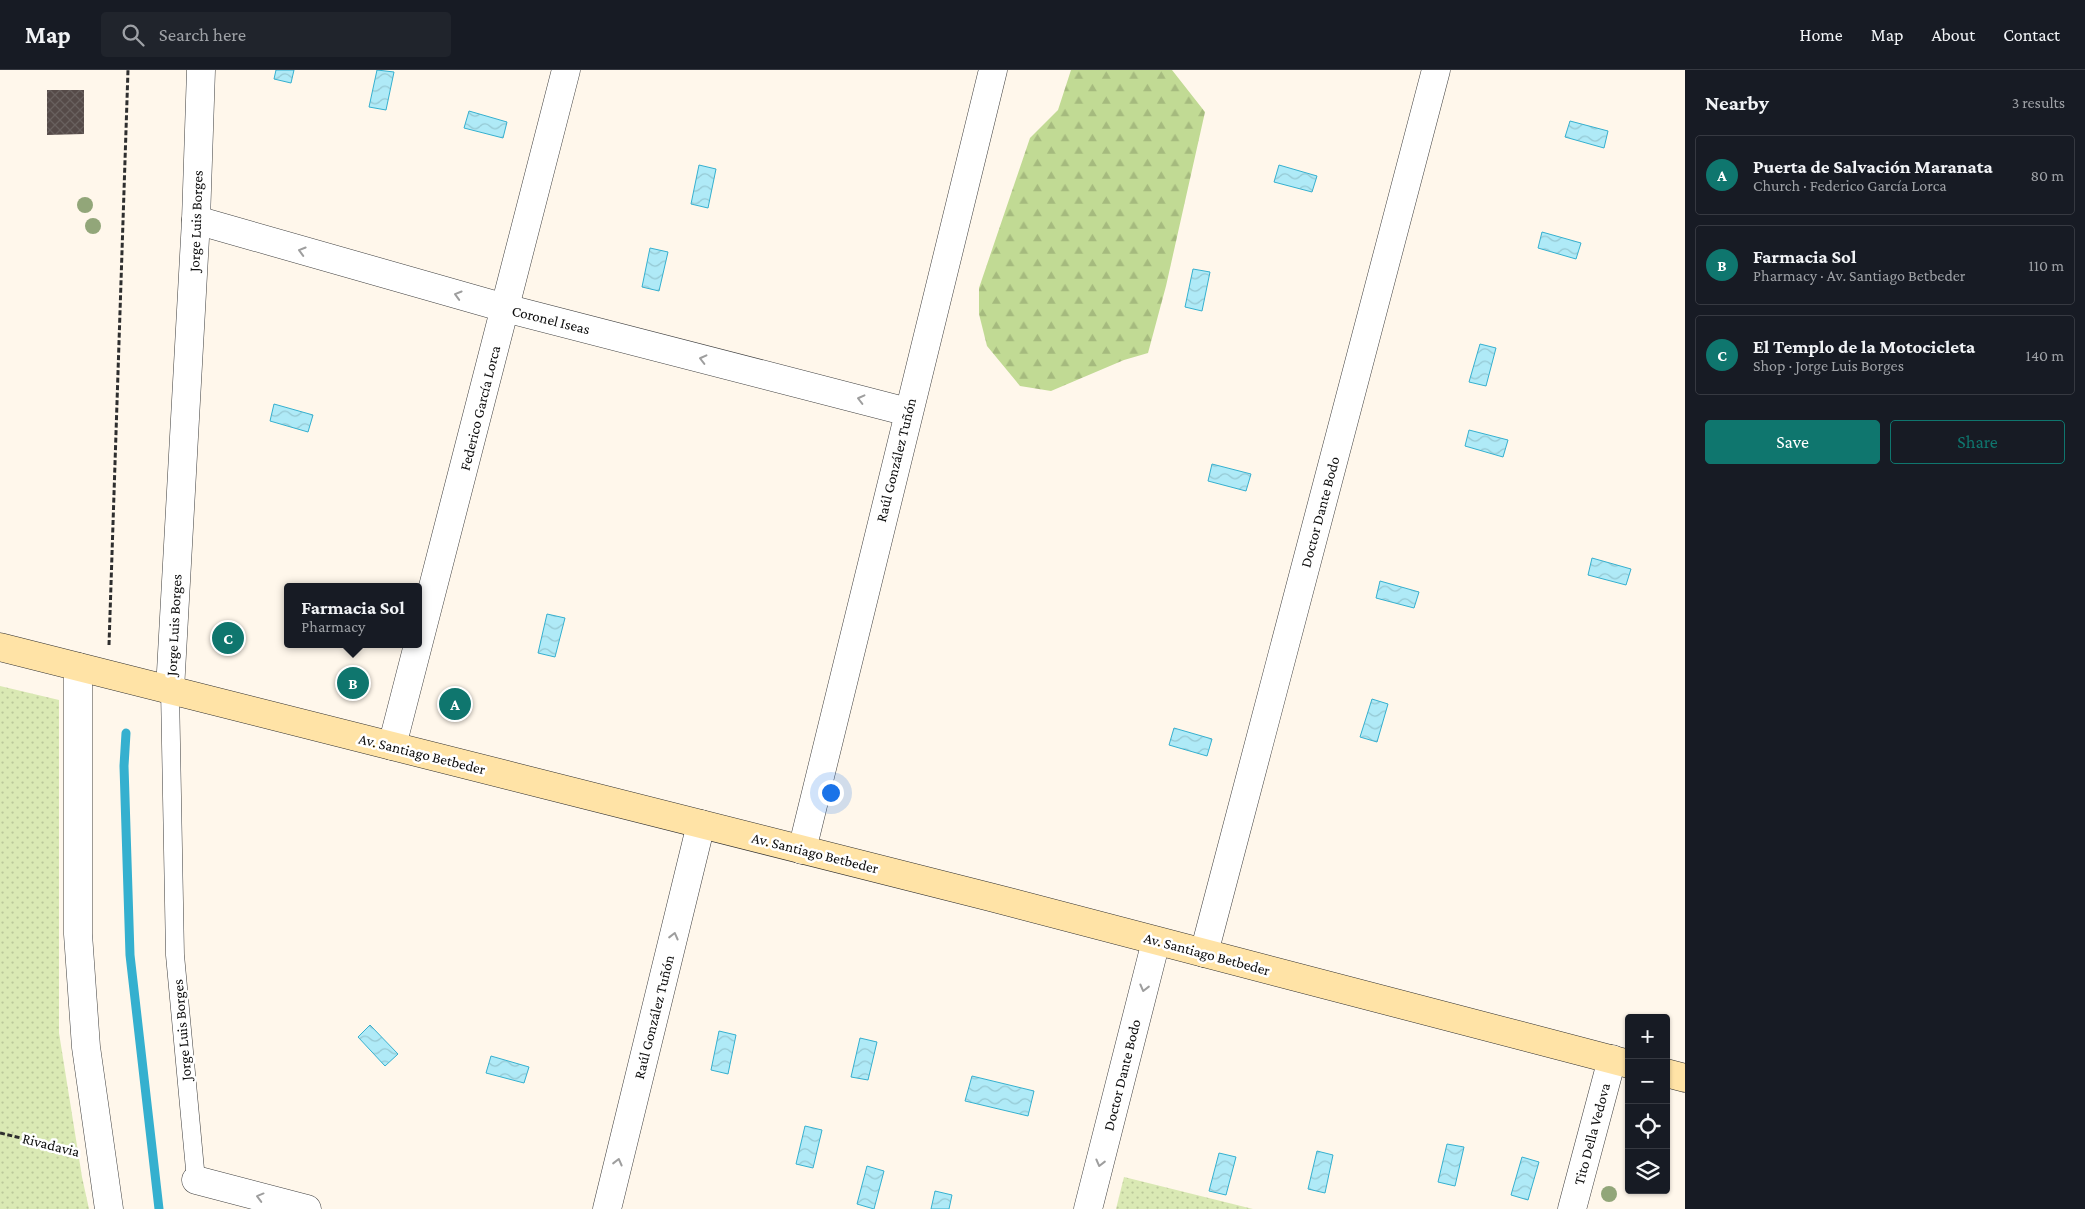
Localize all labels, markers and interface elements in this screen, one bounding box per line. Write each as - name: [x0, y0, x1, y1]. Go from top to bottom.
- search box: [101, 12, 451, 57]
- text: Map: [25, 21, 71, 48]
- icon: search: [119, 21, 147, 49]
- text: Search here: [159, 24, 246, 45]
- text: Home: [1800, 25, 1843, 45]
- text: Map: [1871, 25, 1903, 45]
- text: About: [1931, 25, 1975, 45]
- text: Contact: [2003, 25, 2060, 45]
- text: Nearby: [1705, 91, 1769, 115]
- text: 3 results: [2012, 94, 2065, 111]
- text: Puerta de Salvación Maranata: [1753, 156, 1993, 177]
- text: A: [1717, 167, 1727, 184]
- text: 80 m: [2030, 167, 2064, 184]
- street label: Jorge Luis Borges: [186, 170, 207, 274]
- text: Church · Federico García Lorca: [1753, 177, 1947, 194]
- one-way arrow: [299, 246, 307, 256]
- text: Farmacia Sol: [1753, 246, 1856, 267]
- text: B: [1717, 257, 1727, 274]
- text: 110 m: [2028, 257, 2064, 274]
- text: Pharmacy · Av. Santiago Betbeder: [1753, 267, 1966, 284]
- one-way arrow: [455, 291, 463, 301]
- street label: Coronel Iseas: [510, 303, 592, 337]
- text: El Templo de la Motocicleta: [1753, 336, 1975, 357]
- street label: Federico García Lorca: [457, 344, 503, 472]
- text: C: [1717, 347, 1727, 364]
- text: 140 m: [2026, 347, 2064, 364]
- one-way arrow: [699, 354, 708, 365]
- text: Shop · Jorge Luis Borges: [1753, 357, 1904, 374]
- one-way arrow: [857, 395, 865, 405]
- street label: Raúl González Tuñón: [873, 396, 919, 524]
- button: Save: [1705, 420, 1880, 464]
- button: Share: [1890, 420, 2065, 464]
- street label: Doctor Dante Bodo: [1297, 455, 1343, 569]
- street label: Jorge Luis Borges: [163, 574, 186, 678]
- popup: [284, 583, 422, 648]
- text: Farmacia Sol: [301, 597, 405, 618]
- text: Pharmacy: [301, 618, 365, 635]
- pin: C: [212, 619, 244, 657]
- pin: B: [337, 664, 369, 702]
- pin: A: [439, 685, 471, 723]
- street label: Av. Santiago Betbeder: [357, 731, 488, 779]
- your location: [818, 780, 844, 806]
- street label: Av. Santiago Betbeder: [750, 830, 881, 878]
- street label: Av. Santiago Betbeder: [1142, 929, 1272, 980]
- one-way arrow: [668, 932, 678, 940]
- street label: Raúl González Tuñón: [631, 953, 677, 1081]
- street label: Jorge Luis Borges: [170, 978, 196, 1083]
- one-way arrow: [1139, 984, 1150, 993]
- map controls: [1625, 1014, 1670, 1194]
- button: +: [1625, 1014, 1670, 1059]
- street label: Doctor Dante Bodo: [1100, 1018, 1144, 1132]
- button: −: [1625, 1059, 1670, 1104]
- street label: Tito Della Vedova: [1571, 1081, 1613, 1187]
- button: locate: [1625, 1104, 1670, 1149]
- street label: Rivadavia: [21, 1130, 81, 1160]
- button: layers: [1625, 1149, 1670, 1194]
- one-way arrow: [613, 1158, 623, 1166]
- one-way arrow: [1095, 1158, 1106, 1167]
- one-way arrow: [256, 1192, 265, 1202]

